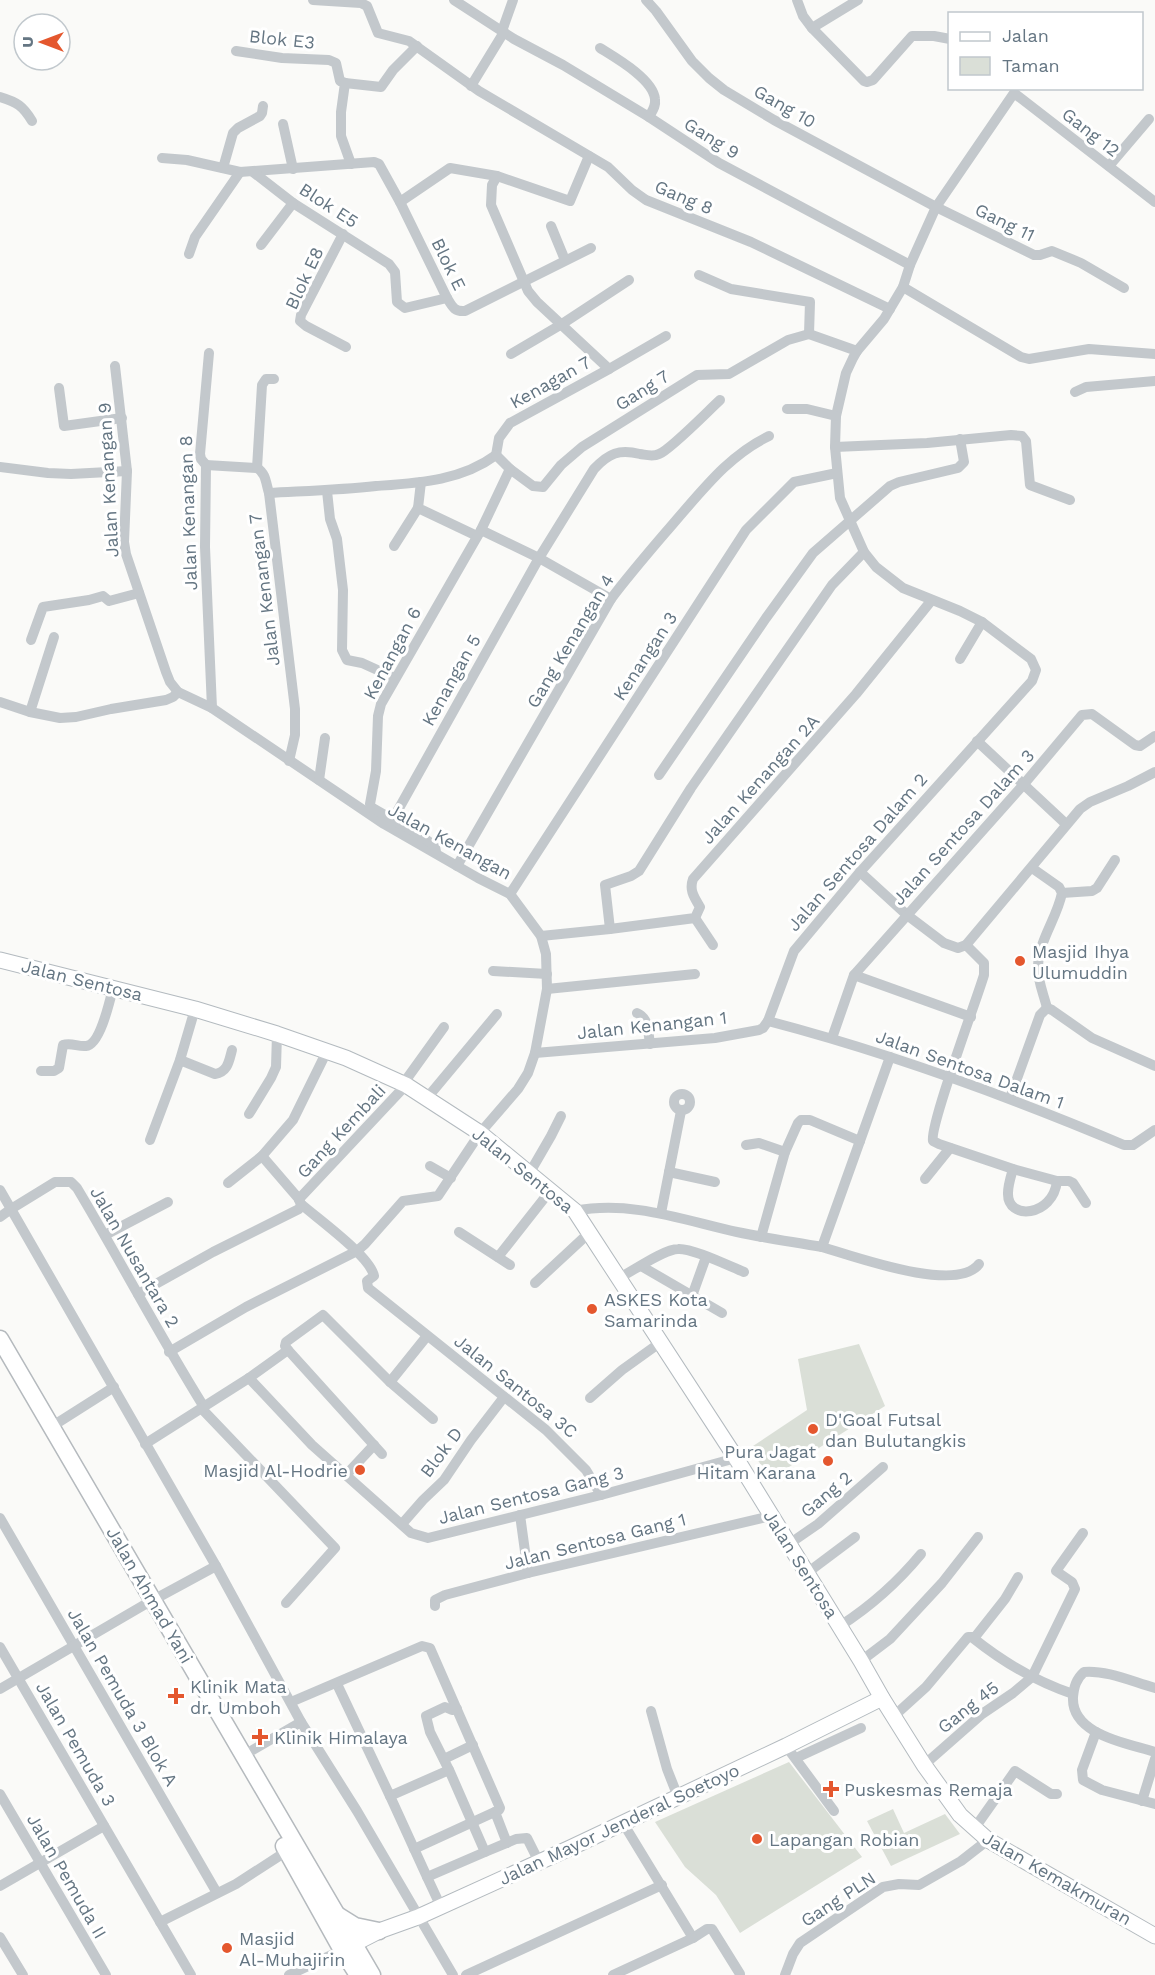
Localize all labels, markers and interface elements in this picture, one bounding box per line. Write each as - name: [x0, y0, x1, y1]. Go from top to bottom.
- north arrow: [12, 12, 72, 72]
- legend: [948, 12, 1143, 90]
- street label: Blok E3: [248, 25, 316, 53]
- text: Jalan: [1002, 25, 1049, 46]
- text: U: [18, 36, 37, 48]
- text: Taman: [1002, 55, 1060, 76]
- street label: Gang 10: [750, 80, 820, 132]
- street label: Gang 12: [1058, 103, 1124, 161]
- street label: Gang 9: [680, 113, 744, 163]
- street label: Gang 8: [652, 175, 716, 219]
- street label: Blok E5: [296, 178, 362, 232]
- street label: Gang 11: [972, 199, 1038, 245]
- street label: Blok E: [427, 234, 471, 294]
- street label: Blok E8: [280, 243, 328, 313]
- street label: Kenagan 7: [506, 351, 594, 413]
- street label: Gang 7: [611, 365, 673, 415]
- street label: Jalan Kenangan 9: [93, 402, 123, 558]
- street label: Jalan Kenangan 8: [175, 435, 201, 591]
- street label: Jalan Kenangan 7: [244, 513, 284, 667]
- street label: Gang Kenangan 4: [522, 570, 618, 712]
- street label: Kenangan 6: [359, 603, 425, 703]
- street label: Kenangan 3: [609, 608, 681, 704]
- street label: Kenangan 5: [417, 631, 485, 729]
- street label: Jalan Kenangan 2A: [697, 710, 824, 848]
- street label: Jalan Sentosa Dalam 3: [887, 745, 1039, 909]
- street label: Jalan Sentosa Dalam 2: [783, 769, 931, 935]
- street label: Jalan Kenangan: [385, 798, 515, 884]
- place label: Masjid Ihya Ulumuddin: [1032, 941, 1129, 983]
- marker: Masjid Ihya Ulumuddin: [1013, 954, 1027, 968]
- street label: Jalan Sentosa: [19, 955, 145, 1005]
- street label: Jalan Kenangan 1: [576, 1007, 728, 1043]
- street label: Jalan Sentosa Dalam 1: [873, 1025, 1067, 1113]
- street label: Gang Kembali: [292, 1080, 390, 1182]
- street label: Jalan Sentosa: [468, 1123, 578, 1217]
- street label: Jalan Nusantara 2: [86, 1183, 184, 1331]
- place label: ASKES Kota Samarinda: [604, 1289, 708, 1331]
- marker: ASKES Kota Samarinda: [585, 1302, 599, 1316]
- street label: Jalan Santosa 3C: [450, 1330, 582, 1442]
- place label: D'Goal Futsal dan Bulutangkis: [825, 1409, 966, 1451]
- marker: D'Goal Futsal dan Bulutangkis: [806, 1422, 820, 1436]
- street label: Blok D: [415, 1423, 467, 1481]
- place label: Pura Jagat Hitam Karana: [697, 1441, 816, 1483]
- marker: Pura Jagat Hitam Karana: [821, 1454, 835, 1468]
- place label: Masjid Al-Hodrie: [203, 1460, 348, 1481]
- street label: Jalan Sentosa Gang 3: [436, 1462, 626, 1528]
- marker: Masjid Al-Hodrie: [353, 1463, 367, 1477]
- street label: Gang 2: [796, 1466, 856, 1522]
- street label: Jalan Sentosa: [759, 1506, 843, 1622]
- street label: Jalan Sentosa Gang 1: [502, 1508, 688, 1574]
- street label: Jalan Ahmad Yani: [102, 1523, 198, 1667]
- street label: Jalan Pemuda 3 Blok A: [63, 1604, 183, 1790]
- place label: Klinik Mata dr. Umboh: [190, 1676, 287, 1718]
- street label: Gang 45: [933, 1677, 1003, 1737]
- street label: Jalan Pemuda 3: [31, 1678, 121, 1810]
- marker: Klinik Mata dr. Umboh: [167, 1687, 185, 1705]
- place label: Klinik Himalaya: [274, 1727, 408, 1748]
- marker: Klinik Himalaya: [251, 1728, 269, 1746]
- street label: Jalan Mayor Jenderal Soetoyo: [495, 1759, 743, 1889]
- place label: Puskesmas Remaja: [844, 1779, 1013, 1800]
- marker: Puskesmas Remaja: [822, 1780, 840, 1798]
- street label: Jalan Pemuda II: [23, 1810, 111, 1942]
- street label: Jalan Kemakmuran: [979, 1827, 1135, 1929]
- place label: Lapangan Robian: [769, 1829, 919, 1850]
- marker: Lapangan Robian: [750, 1832, 764, 1846]
- street label: Gang PLN: [797, 1867, 879, 1931]
- place label: Masjid Al-Muhajirin: [239, 1928, 345, 1970]
- marker: Masjid Al-Muhajirin: [220, 1941, 234, 1955]

